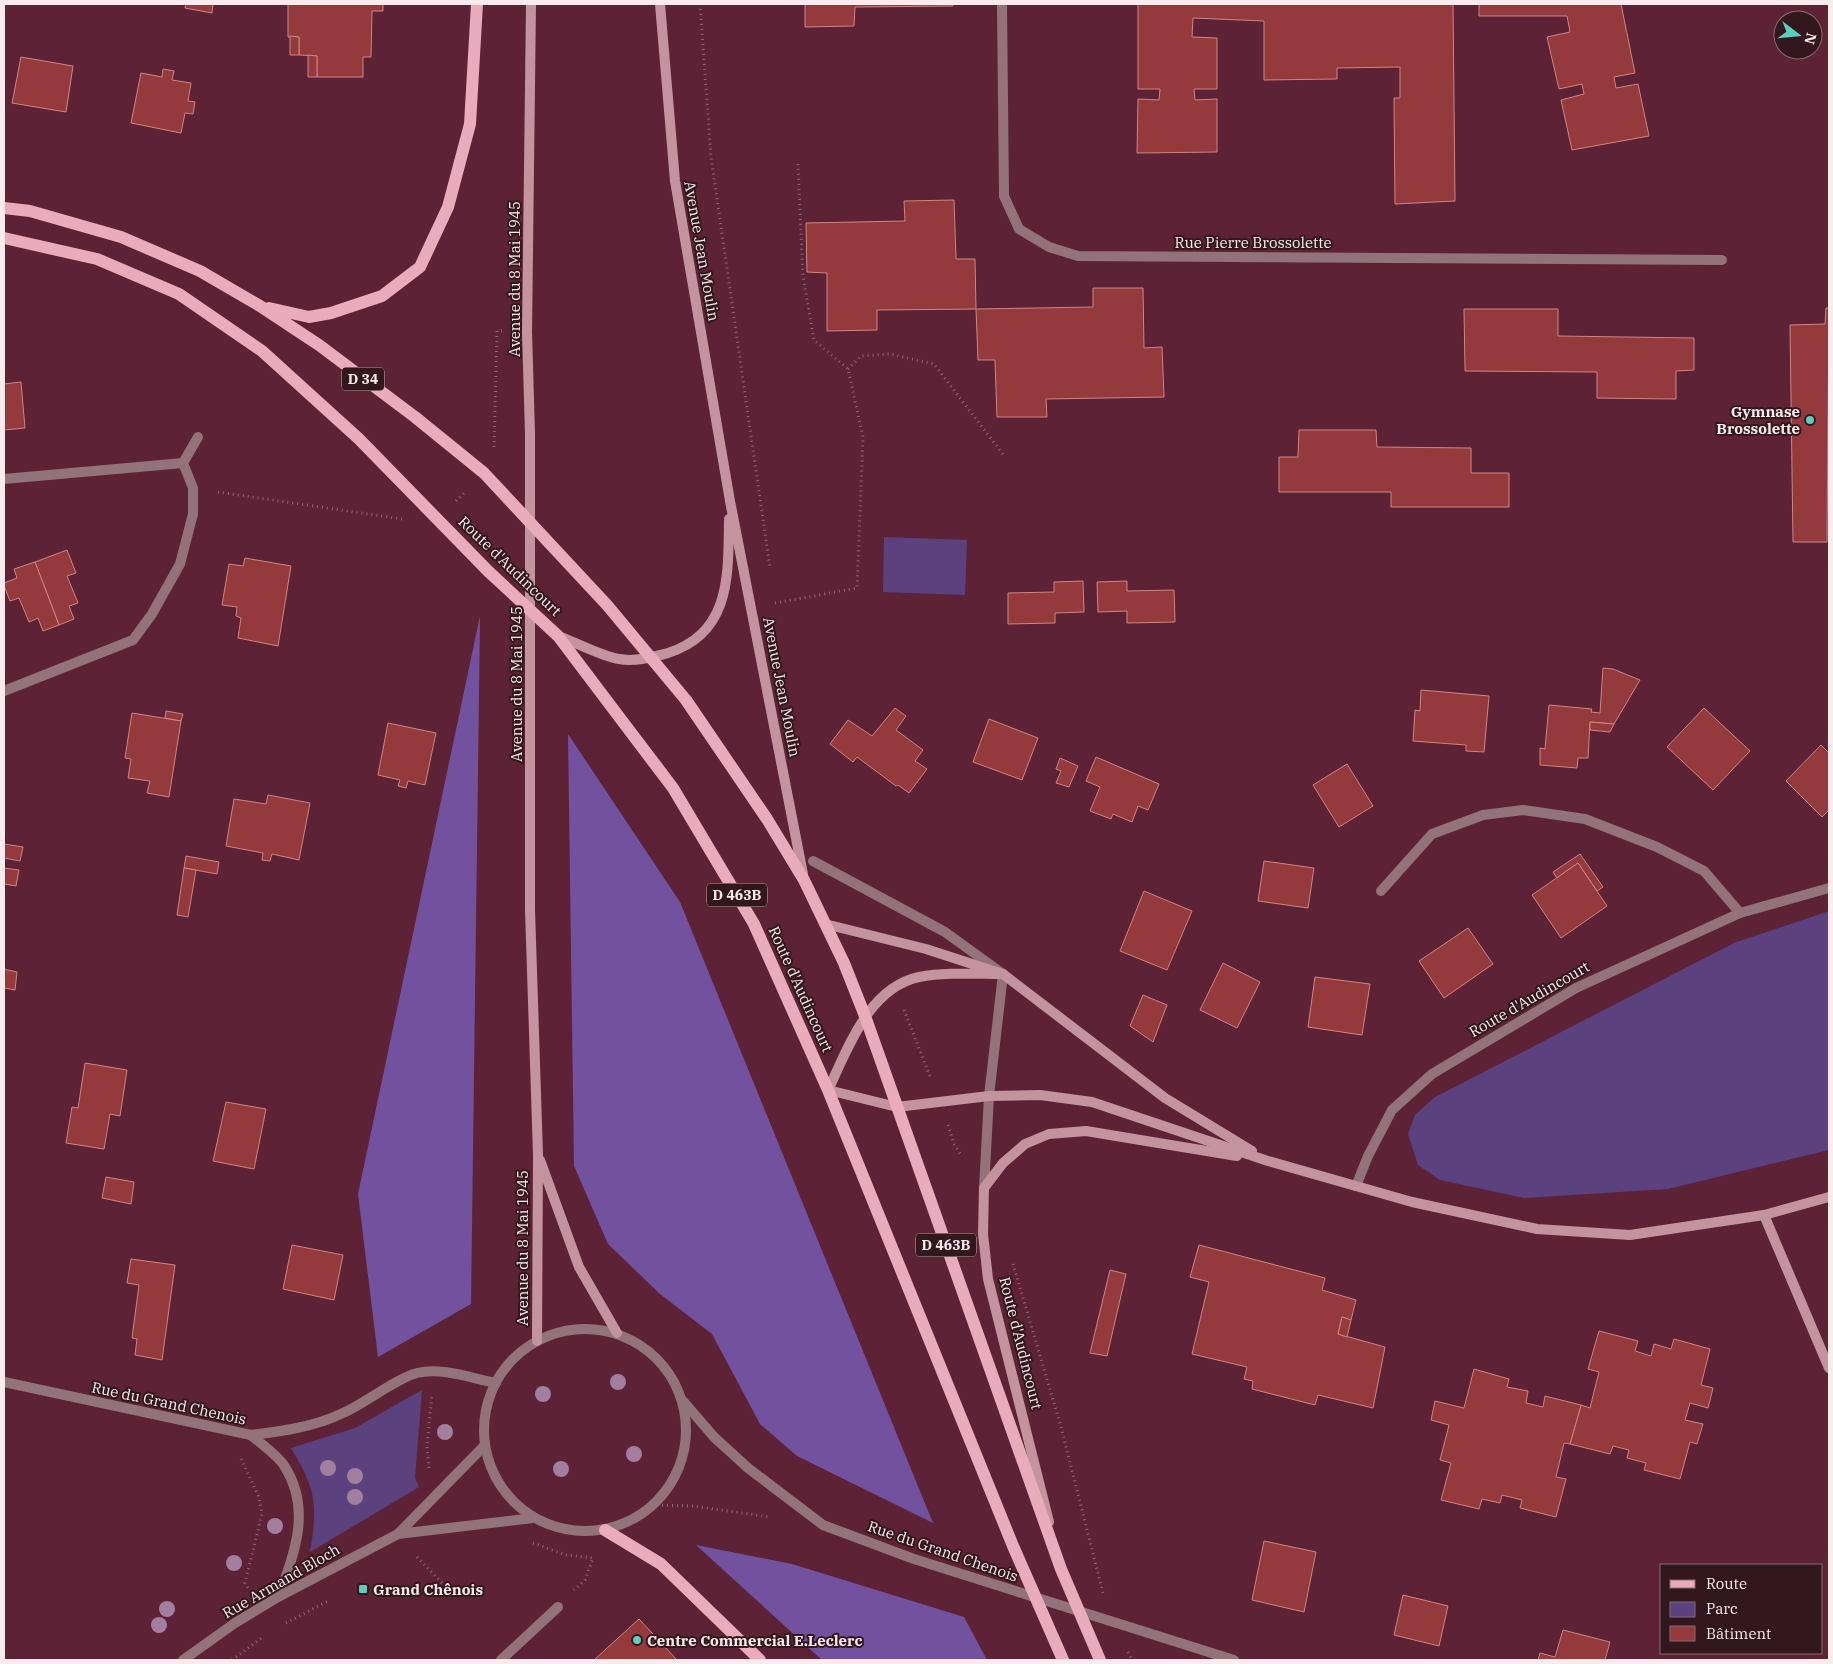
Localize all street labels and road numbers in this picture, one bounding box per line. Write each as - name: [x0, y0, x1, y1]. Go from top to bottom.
- street label: Avenue Jean Moulin: [680, 179, 724, 323]
- street label: Avenue du 8 Mai 1945: [505, 201, 524, 357]
- street label: Rue Pierre Brossolette: [1175, 233, 1331, 252]
- road number: D 34: [342, 368, 384, 390]
- street label: Route d'Audincourt: [455, 512, 565, 620]
- street label: Avenue du 8 Mai 1945: [507, 606, 526, 762]
- street label: Avenue Jean Moulin: [759, 615, 805, 759]
- road number: D 463B: [707, 884, 767, 906]
- street label: Route d'Audincourt: [765, 923, 837, 1055]
- street label: Route d'Audincourt: [1465, 957, 1593, 1041]
- street label: Avenue du 8 Mai 1945: [513, 1170, 532, 1326]
- road number: D 463B: [916, 1234, 976, 1256]
- street label: Route d'Audincourt: [995, 1275, 1047, 1411]
- street label: Rue du Grand Chenois: [90, 1377, 248, 1429]
- street label: Rue du Grand Chenois: [865, 1516, 1021, 1586]
- street label: Rue Armand Bloch: [219, 1540, 343, 1622]

